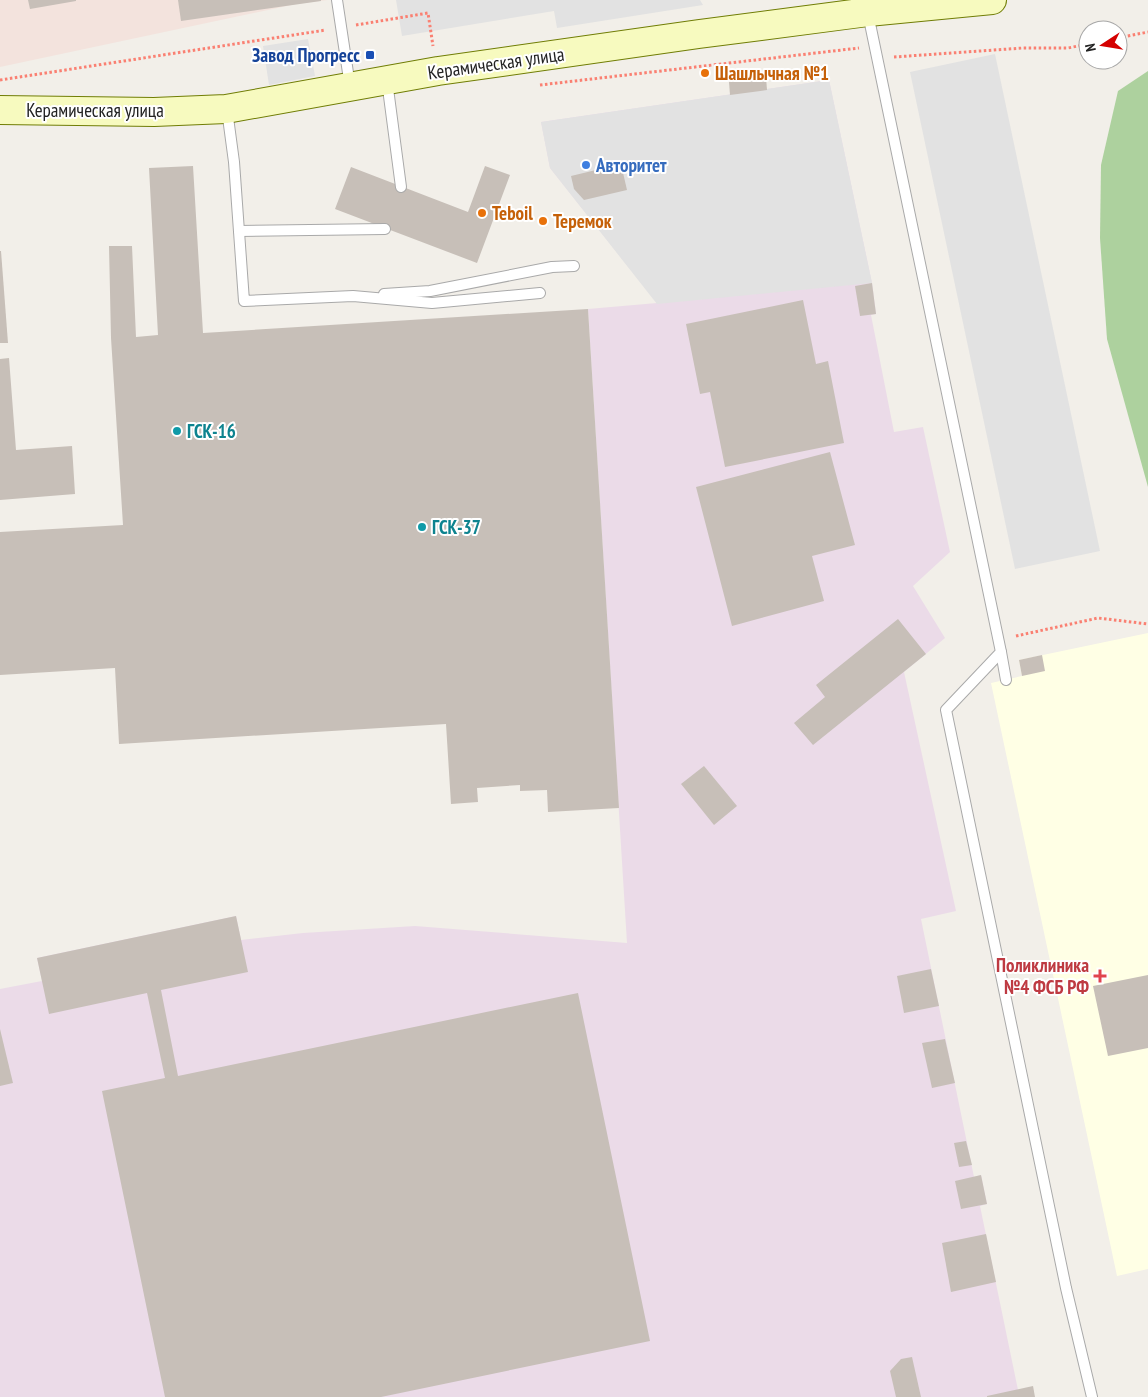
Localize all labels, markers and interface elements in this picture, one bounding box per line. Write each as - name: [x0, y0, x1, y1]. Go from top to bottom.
- north arrow: [1078, 20, 1128, 70]
- street label: Керамическая улица: [426, 42, 566, 84]
- text: N: [1081, 42, 1100, 53]
- place label: Завод Прогресс: [252, 43, 360, 67]
- marker: Завод Прогресс: [364, 49, 376, 61]
- place label: Шашлычная №1: [715, 61, 829, 85]
- marker: Шашлычная №1: [699, 67, 711, 79]
- street label: Керамическая улица: [26, 98, 164, 122]
- place label: Авторитет: [595, 153, 667, 177]
- marker: Авторитет: [580, 159, 592, 171]
- place label: Teboil: [492, 201, 533, 225]
- marker: Teboil: [476, 207, 488, 219]
- place label: Теремок: [553, 209, 612, 233]
- marker: Теремок: [537, 215, 549, 227]
- place label: ГСК-16: [187, 419, 236, 443]
- marker: ГСК-16: [171, 425, 183, 437]
- place label: ГСК-37: [432, 515, 481, 539]
- marker: ГСК-37: [416, 521, 428, 533]
- place label: Поликлиника №4 ФСБ РФ: [996, 953, 1089, 999]
- marker: Поликлиника №4 ФСБ РФ: [1093, 969, 1107, 983]

